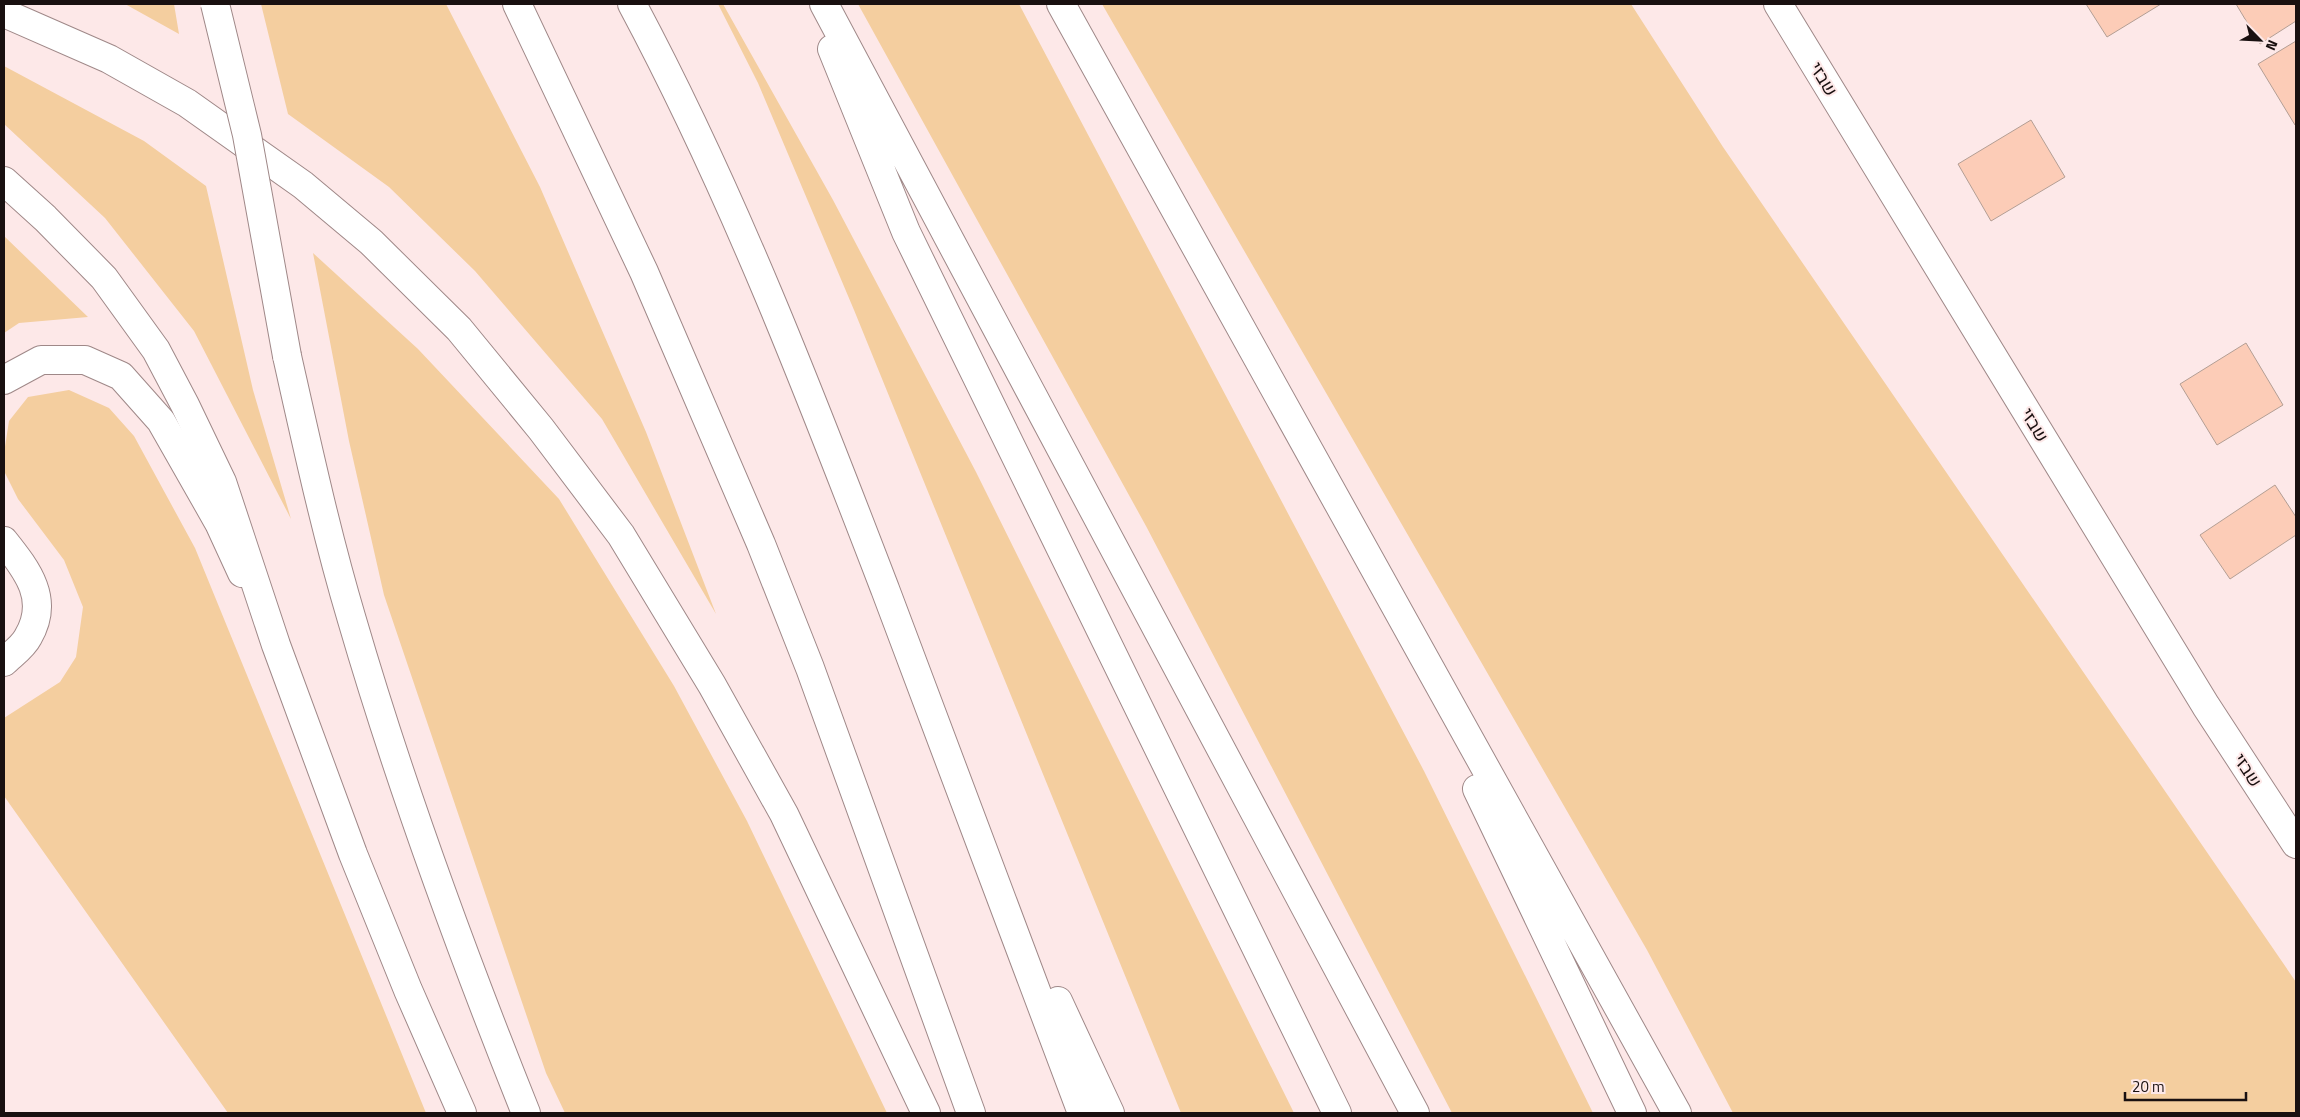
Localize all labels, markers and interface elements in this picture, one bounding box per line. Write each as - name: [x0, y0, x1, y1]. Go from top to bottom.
- north arrow: [2235, 15, 2285, 65]
- text: N: [2261, 37, 2284, 54]
- street label: שבזי: [1803, 57, 1845, 101]
- street label: שבזי: [2014, 403, 2056, 447]
- street label: שבזי: [2227, 748, 2269, 792]
- scale bar: [2125, 1070, 2246, 1102]
- text: 20 m: [2132, 1075, 2165, 1098]

